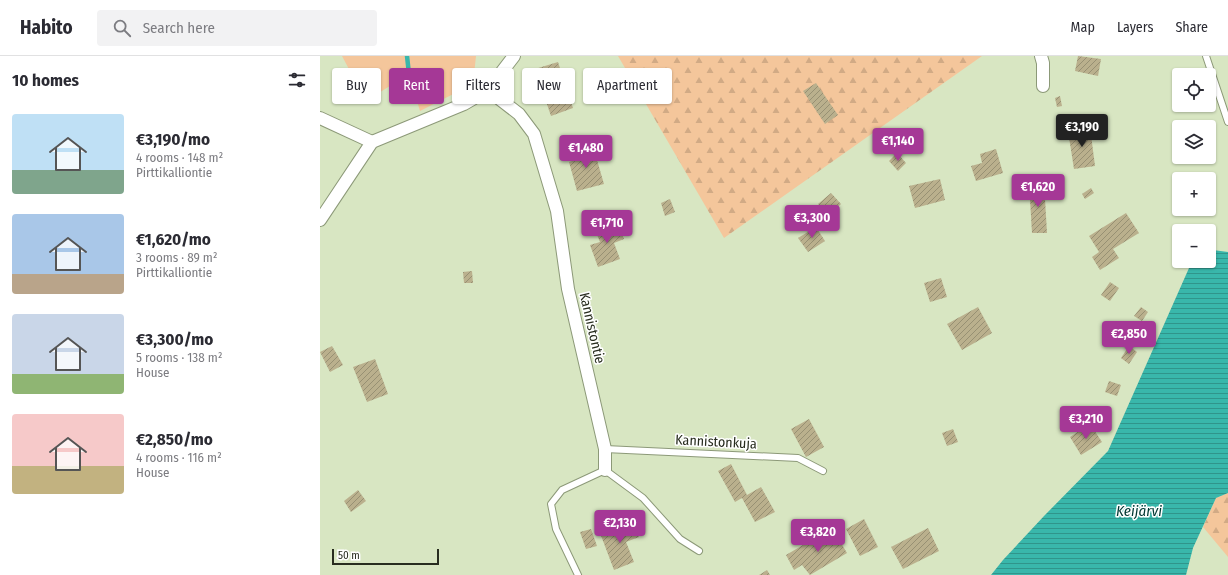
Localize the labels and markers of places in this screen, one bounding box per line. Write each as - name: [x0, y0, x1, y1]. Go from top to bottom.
- pin: €3,190: [1049, 114, 1115, 148]
- pin: €1,140: [865, 128, 931, 162]
- pin: €1,480: [553, 135, 619, 169]
- pin: €1,620: [1005, 174, 1071, 208]
- pin: €3,300: [779, 205, 845, 239]
- pin: €1,710: [574, 210, 640, 244]
- pin: €2,850: [1096, 321, 1162, 355]
- pin: €3,210: [1053, 406, 1119, 440]
- pin: €2,130: [587, 510, 653, 544]
- pin: €3,820: [785, 519, 851, 553]

